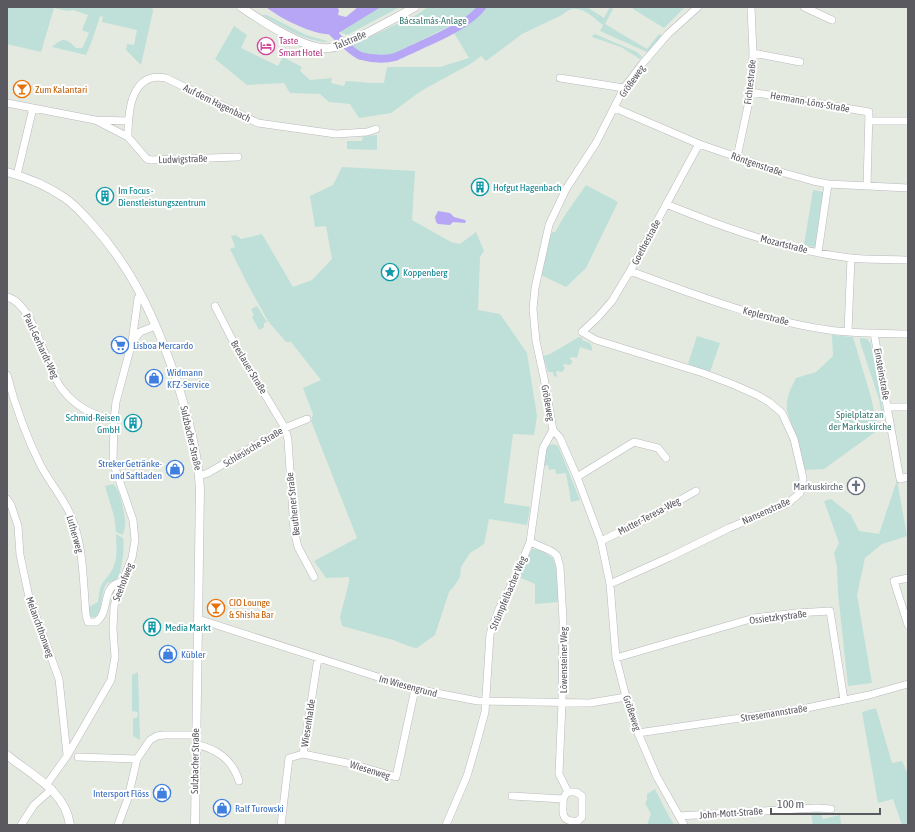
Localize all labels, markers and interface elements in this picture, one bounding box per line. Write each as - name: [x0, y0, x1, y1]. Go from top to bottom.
- park label: Bácsalmás-Anlage: [399, 15, 467, 26]
- street label: Talstraße: [332, 28, 368, 52]
- place label: Taste Smart Hotel: [279, 35, 323, 58]
- hotel icon: Taste Smart Hotel: [256, 36, 276, 56]
- street label: Fichtestraße: [742, 58, 758, 105]
- street label: Größeweg: [617, 62, 647, 99]
- bar icon: Zum Kalantari: [12, 79, 32, 99]
- street label: Auf dem Hagenbach: [182, 82, 253, 124]
- place label: Zum Kalantari: [35, 84, 87, 95]
- street label: Hermann-Löns-Straße: [769, 90, 851, 114]
- street label: Röntgenstraße: [730, 150, 785, 178]
- street label: Ludwigstraße: [158, 153, 208, 165]
- building icon: Hofgut Hagenbach: [470, 177, 490, 197]
- place label: Hofgut Hagenbach: [493, 182, 562, 193]
- place label: Im Focus - Dienstleistungszentrum: [118, 185, 206, 208]
- building icon: Im Focus - Dienstleistungszentrum: [95, 186, 115, 206]
- street label: Goethestraße: [629, 217, 663, 267]
- street label: Mozartstraße: [759, 233, 809, 255]
- place icon: Koppenberg: [380, 262, 400, 282]
- place label: Koppenberg: [403, 267, 448, 278]
- street label: Keplerstraße: [742, 305, 791, 328]
- street label: Paul-Gerhardt-Weg: [21, 312, 61, 381]
- supermarket icon: Lisboa Mercardo: [110, 335, 130, 355]
- street label: Breslauer Straße: [229, 338, 270, 396]
- place label: Lisboa Mercardo: [133, 340, 193, 351]
- street label: Einsteinstraße: [872, 347, 892, 401]
- place label: Widmann KFZ-Service: [167, 367, 210, 390]
- shop icon: Widmann KFZ-Service: [144, 368, 164, 388]
- street label: Größeweg: [539, 384, 557, 423]
- street label: Sulzbacher Straße: [178, 405, 204, 472]
- park label: Spielplatz an der Markuskirche: [828, 409, 892, 432]
- place label: Schmid-Reisen GmbH: [66, 412, 120, 435]
- building icon: Schmid-Reisen GmbH: [123, 413, 143, 433]
- street label: Schlesische Straße: [221, 425, 285, 469]
- place label: Streker Getränke- und Saftladen: [98, 458, 162, 481]
- shop icon: Streker Getränke- und Saftladen: [165, 459, 185, 479]
- street label: Beuthener Straße: [284, 471, 302, 536]
- church icon: Markuskirche: [846, 476, 866, 496]
- place label: Markuskirche: [794, 481, 843, 492]
- street label: Mutter-Teresa-Weg: [616, 495, 683, 537]
- street label: Nansenstraße: [740, 495, 792, 526]
- street label: Lutherweg: [64, 514, 86, 555]
- street label: Strümpfelbacher Weg: [487, 554, 529, 632]
- street label: Seehofweg: [111, 561, 136, 603]
- street label: Melanchthonweg: [24, 595, 56, 660]
- place label: CIO Lounge & Shisha Bar: [229, 597, 275, 620]
- bar icon: CIO Lounge & Shisha Bar: [206, 598, 226, 618]
- street label: Ossietzkystraße: [749, 608, 808, 626]
- building icon: Media Markt: [142, 617, 162, 637]
- place label: Media Markt: [165, 622, 211, 633]
- street label: Löwensteiner Weg: [558, 626, 569, 693]
- shop icon: Kübler: [158, 644, 178, 664]
- place label: Kübler: [181, 649, 206, 660]
- street label: Im Wiesengrund: [378, 673, 439, 699]
- street label: Größeweg: [621, 694, 643, 733]
- street label: Wiesenhalde: [299, 698, 317, 748]
- street label: Stresemannstraße: [740, 702, 809, 724]
- street label: Sulzbacher Straße: [189, 728, 201, 794]
- street label: Wiesenweg: [348, 759, 392, 782]
- shop icon: Intersport Flöss: [152, 783, 172, 803]
- place label: Intersport Flöss: [93, 788, 149, 799]
- scale bar: [771, 790, 880, 816]
- text: 100 m: [777, 797, 804, 811]
- shop icon: Ralf Turowski: [212, 798, 232, 818]
- place label: Ralf Turowski: [235, 803, 284, 814]
- street label: John-Mott-Straße: [699, 805, 764, 821]

